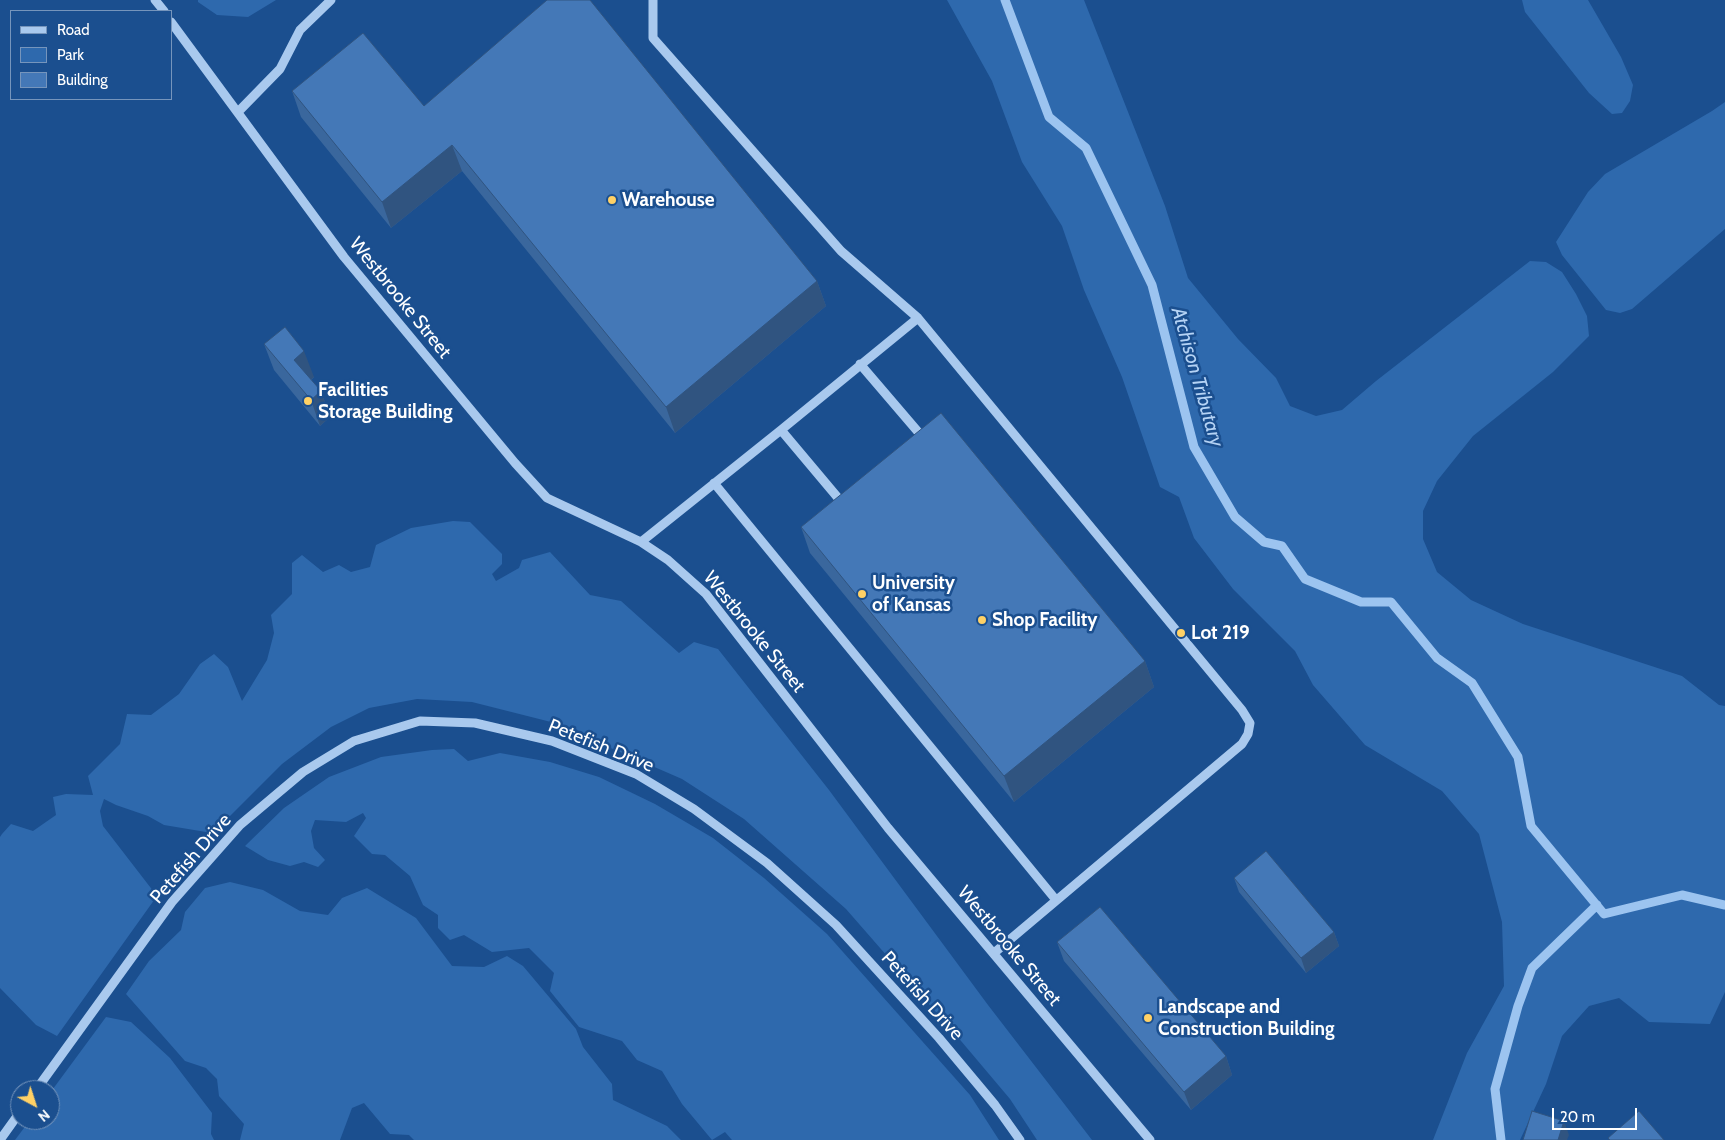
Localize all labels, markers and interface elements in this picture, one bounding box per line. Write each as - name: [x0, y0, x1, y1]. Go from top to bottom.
- legend: [10, 10, 172, 100]
- text: Road: [57, 21, 90, 39]
- text: Park: [57, 46, 84, 64]
- text: Building: [57, 71, 108, 89]
- place label: Warehouse: [622, 189, 715, 211]
- marker: Warehouse: [606, 194, 618, 206]
- street label: Westbrooke Street: [344, 233, 456, 363]
- water label: Atchison Tributary: [1166, 304, 1228, 450]
- place label: Facilities Storage Building: [318, 379, 452, 423]
- marker: Facilities Storage Building: [302, 395, 314, 407]
- street label: Westbrooke Street: [698, 567, 810, 697]
- place label: University of Kansas: [872, 572, 955, 616]
- marker: University of Kansas: [856, 588, 868, 600]
- place label: Shop Facility: [992, 609, 1098, 631]
- marker: Shop Facility: [976, 614, 988, 626]
- place label: Lot 219: [1191, 622, 1250, 644]
- marker: Lot 219: [1175, 627, 1187, 639]
- street label: Petefish Drive: [545, 714, 657, 778]
- street label: Petefish Drive: [146, 809, 236, 909]
- street label: Westbrooke Street: [952, 881, 1066, 1011]
- street label: Petefish Drive: [876, 947, 968, 1045]
- place label: Landscape and Construction Building: [1158, 996, 1335, 1040]
- marker: Landscape and Construction Building: [1142, 1012, 1154, 1024]
- north arrow: [10, 1080, 60, 1130]
- scale bar: [1555, 1098, 1640, 1130]
- text: N: [34, 1106, 54, 1126]
- text: 20 m: [1560, 1108, 1595, 1126]

